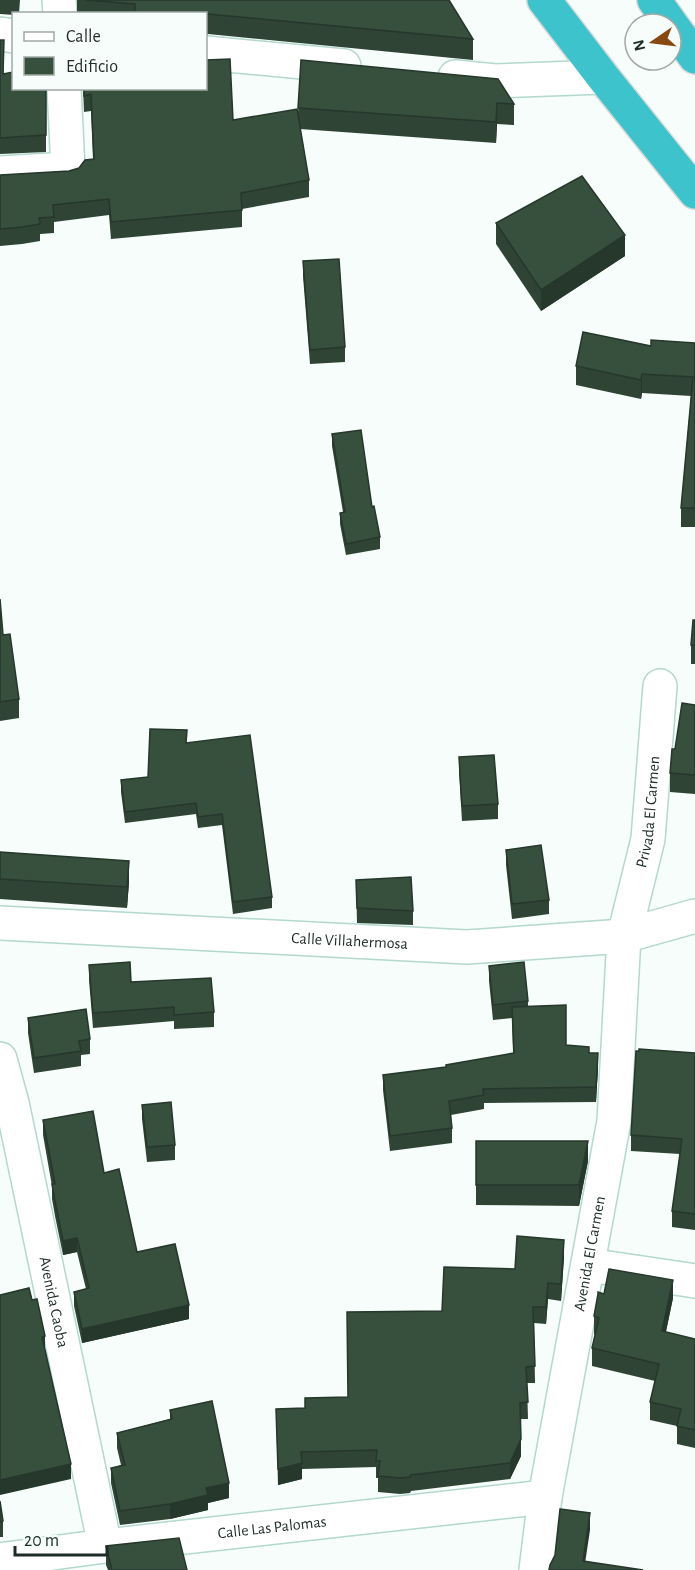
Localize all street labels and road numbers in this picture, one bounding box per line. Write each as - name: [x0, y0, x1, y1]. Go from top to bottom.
- street label: Privada El Carmen: [633, 755, 662, 870]
- street label: Calle Villahermosa: [291, 930, 408, 952]
- street label: Avenida El Carmen: [571, 1195, 608, 1313]
- street label: Avenida Caoba: [36, 1255, 71, 1349]
- street label: Calle Las Palomas: [217, 1513, 327, 1541]

